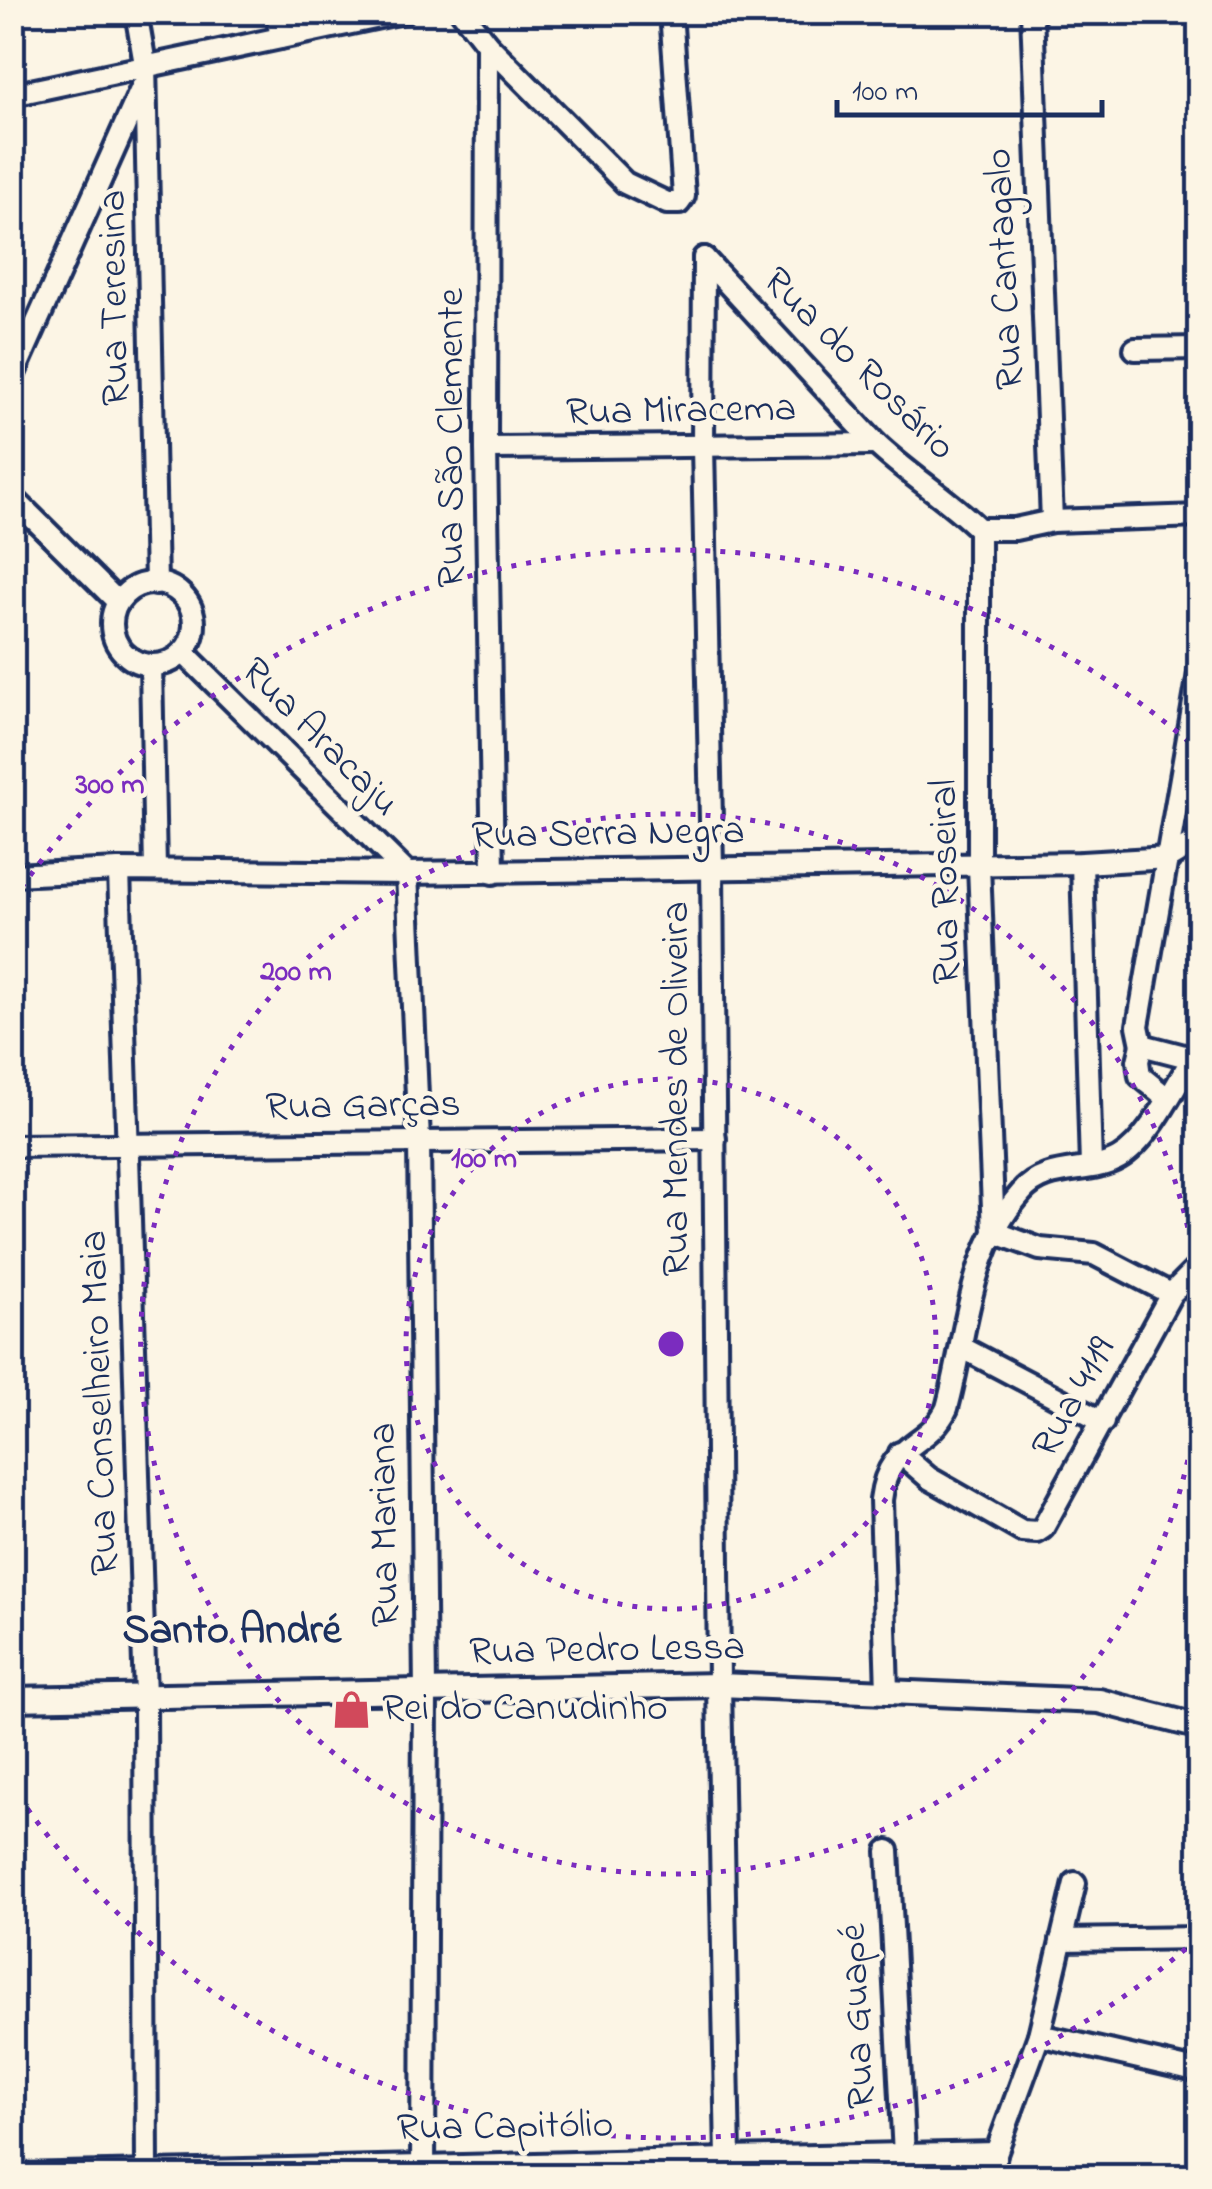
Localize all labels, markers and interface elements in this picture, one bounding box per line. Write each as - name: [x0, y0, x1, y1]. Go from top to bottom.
- scale bar: [837, 55, 1102, 117]
- text: 100 m: [852, 71, 918, 115]
- street label: Rua Cantagalo: [970, 147, 1042, 391]
- street label: Rua Teresina: [85, 189, 147, 407]
- street label: Rua do Rosário: [747, 254, 969, 476]
- street label: Rua São Clemente: [423, 288, 482, 588]
- street label: Rua Miracema: [565, 380, 797, 444]
- street label: Rua Aracaju: [226, 645, 412, 831]
- text: 300 m: [74, 764, 145, 808]
- street label: Rua Roseiral: [916, 779, 978, 985]
- street label: Rua Serra Negra: [471, 803, 745, 867]
- street label: Rua Mendes de Oliveira: [648, 901, 707, 1277]
- text: 200 m: [259, 951, 332, 995]
- street label: Rua Garças: [265, 1076, 461, 1138]
- text: 100 m: [451, 1138, 517, 1182]
- street label: Rua Conselheiro Maia: [65, 1229, 137, 1577]
- centre of rings: [653, 1326, 689, 1362]
- street label: Rua 4119: [1018, 1327, 1132, 1469]
- street label: Rua Mariana: [355, 1422, 417, 1628]
- district label: Santo André: [123, 1601, 343, 1662]
- street label: Rua Pedro Lessa: [469, 1619, 745, 1683]
- place label: Rei do Canudinho: [382, 1680, 668, 1739]
- shop icon: Rei do Canudinho: [331, 1688, 373, 1730]
- street label: Rua Guapé: [825, 1922, 893, 2110]
- street label: Rua Capitólio: [396, 2097, 614, 2159]

